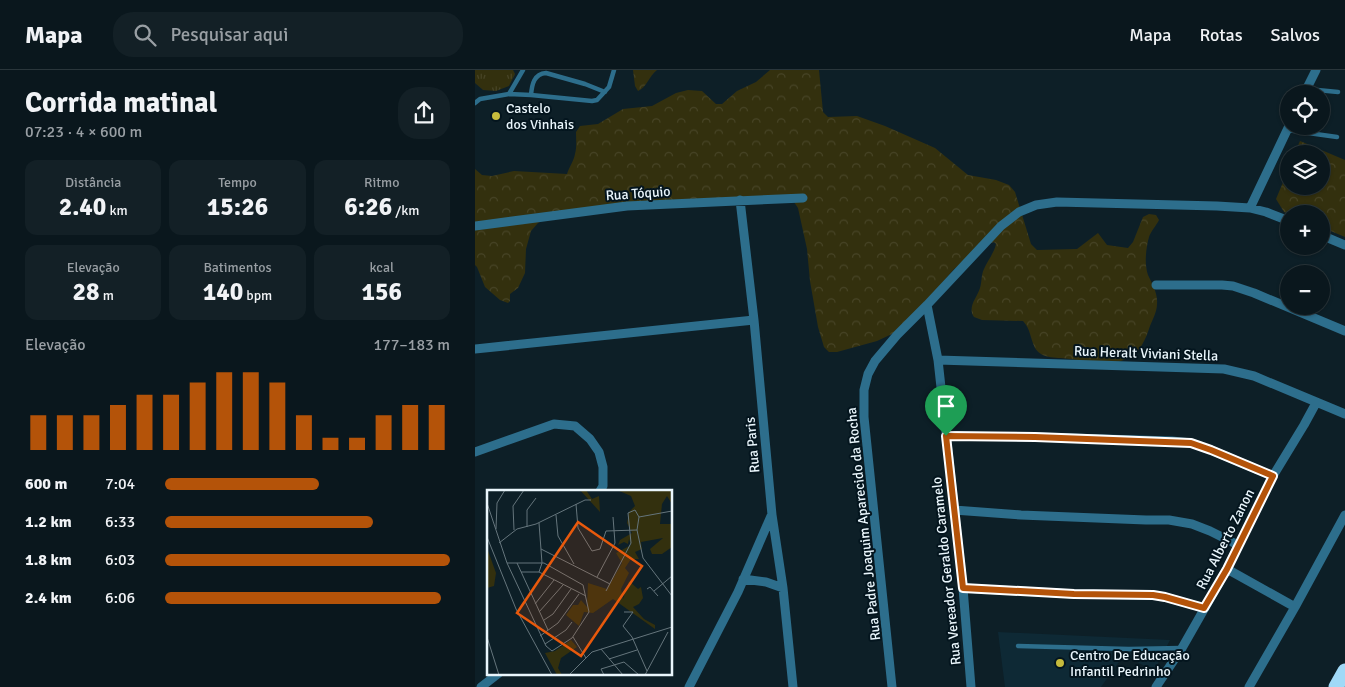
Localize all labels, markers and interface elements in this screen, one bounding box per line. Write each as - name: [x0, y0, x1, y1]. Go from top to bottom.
- search box: [113, 12, 463, 57]
- text: Mapa: [25, 20, 83, 50]
- icon: search: [131, 21, 159, 49]
- text: Pesquisar aqui: [171, 23, 288, 47]
- text: Mapa: [1129, 24, 1172, 46]
- text: Rotas: [1200, 24, 1243, 46]
- text: Salvos: [1271, 24, 1320, 46]
- map controls: [1280, 85, 1330, 315]
- button: locate: [1280, 85, 1330, 135]
- text: Corrida matinal: [25, 86, 217, 120]
- button: share: [398, 87, 450, 139]
- place label: Castelo dos Vinhais: [506, 100, 574, 133]
- marker: Castelo dos Vinhais: [490, 110, 502, 122]
- text: 07:23 · 4 × 600 m: [25, 122, 142, 142]
- button: layers: [1280, 145, 1330, 195]
- text: Distância: [65, 174, 121, 191]
- text: Tempo: [218, 174, 257, 191]
- text: Ritmo: [364, 174, 400, 191]
- street label: Rua Tóquio: [605, 183, 671, 204]
- text: 2.40: [59, 191, 106, 222]
- text: 15:26: [207, 191, 268, 222]
- text: 6:26: [344, 191, 392, 222]
- text: km: [106, 202, 128, 219]
- text: /km: [392, 202, 419, 219]
- button: +: [1280, 205, 1330, 255]
- text: Elevação: [67, 259, 120, 276]
- text: Batimentos: [203, 259, 272, 276]
- text: kcal: [370, 259, 394, 276]
- button: −: [1280, 265, 1330, 315]
- text: 28: [73, 276, 100, 307]
- text: 140: [203, 276, 243, 307]
- text: 156: [362, 276, 402, 307]
- text: m: [100, 287, 114, 304]
- text: bpm: [243, 287, 272, 304]
- text: Elevação: [25, 335, 86, 355]
- text: 177–183 m: [373, 335, 450, 355]
- street label: Rua Heralt Viviani Stella: [1074, 342, 1218, 365]
- pin: [925, 385, 967, 436]
- icon: arrive: [932, 392, 960, 420]
- street label: Rua Padre Joaquim Aparecido da Rocha: [843, 407, 884, 641]
- street label: Rua Paris: [742, 416, 763, 474]
- text: 600 m: [25, 474, 67, 494]
- text: 7:04: [105, 474, 135, 494]
- street label: Rua Vereador Geraldo Caramelo: [928, 476, 965, 666]
- street label: Rua Alberto Zanon: [1193, 486, 1258, 592]
- inset map: [487, 490, 673, 674]
- text: 1.2 km: [25, 512, 72, 532]
- text: 6:33: [105, 512, 135, 532]
- text: 1.8 km: [25, 550, 72, 570]
- text: 6:03: [105, 550, 135, 570]
- text: 2.4 km: [25, 588, 72, 608]
- text: 6:06: [105, 588, 135, 608]
- place label: Centro De Educação Infantil Pedrinho: [1070, 647, 1190, 680]
- marker: Centro De Educação Infantil Pedrinho: [1054, 657, 1066, 669]

